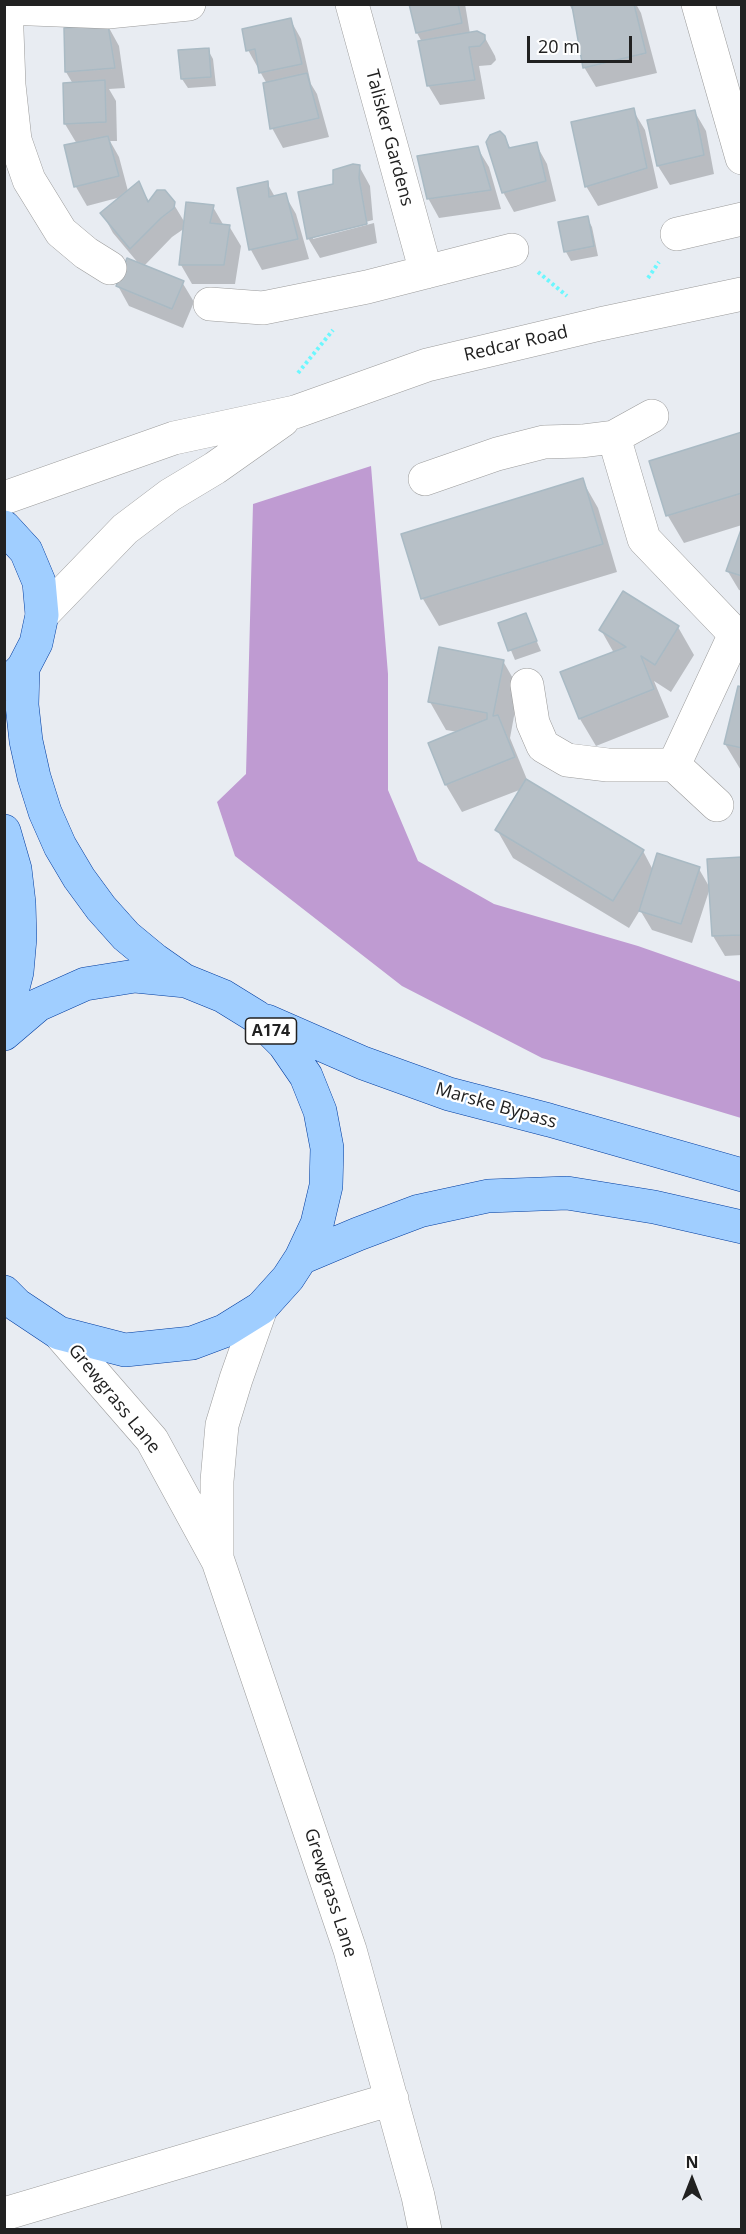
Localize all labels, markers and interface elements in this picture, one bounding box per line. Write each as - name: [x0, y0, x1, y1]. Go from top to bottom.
- scale bar: [530, 24, 635, 62]
- text: 20 m: [538, 34, 580, 58]
- street label: Talisker Gardens: [360, 67, 418, 209]
- street label: Redcar Road: [462, 322, 570, 366]
- road number: A174: [246, 1018, 296, 1044]
- street label: Marske Bypass: [433, 1078, 559, 1134]
- street label: Grewgrass Lane: [63, 1340, 165, 1458]
- street label: Grewgrass Lane: [299, 1826, 361, 1960]
- north arrow: [662, 2150, 722, 2210]
- text: N: [685, 2151, 699, 2173]

